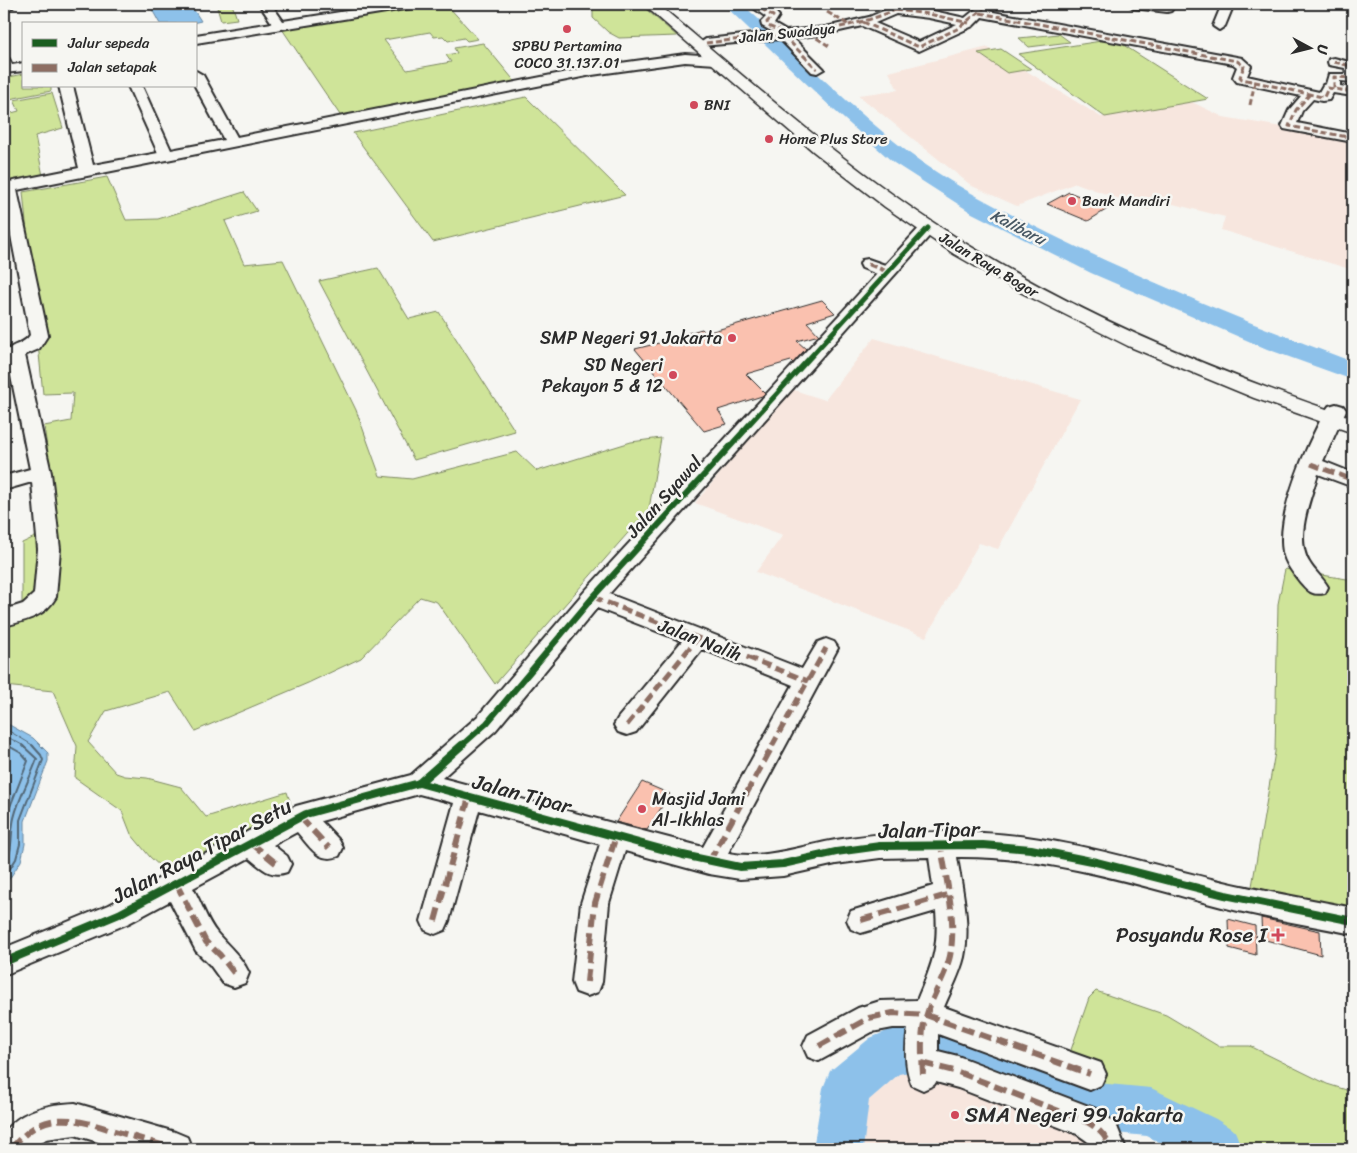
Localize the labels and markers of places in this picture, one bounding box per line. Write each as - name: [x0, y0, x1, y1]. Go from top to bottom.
- marker: SPBU Pertamina COCO 31.137.01: [561, 23, 573, 35]
- place label: SPBU Pertamina COCO 31.137.01: [512, 33, 622, 76]
- place label: BNI: [704, 92, 731, 118]
- marker: BNI: [688, 99, 700, 111]
- place label: Home Plus Store: [779, 126, 888, 152]
- marker: Home Plus Store: [763, 133, 775, 145]
- place label: Bank Mandiri: [1082, 188, 1171, 214]
- marker: Bank Mandiri: [1066, 195, 1078, 207]
- place label: SMP Negeri 91 Jakarta: [540, 322, 722, 354]
- marker: SMP Negeri 91 Jakarta: [726, 332, 738, 344]
- place label: SD Negeri Pekayon 5 & 12: [542, 349, 664, 402]
- marker: SD Negeri Pekayon 5 & 12: [667, 369, 679, 381]
- place label: Masjid Jami Al-Ikhlas: [651, 783, 746, 836]
- marker: Masjid Jami Al-Ikhlas: [636, 803, 648, 815]
- place label: Posyandu Rose I: [1116, 916, 1269, 954]
- marker: Posyandu Rose I: [1271, 928, 1285, 942]
- place label: SMA Negeri 99 Jakarta: [965, 1096, 1184, 1134]
- marker: SMA Negeri 99 Jakarta: [949, 1109, 961, 1121]

